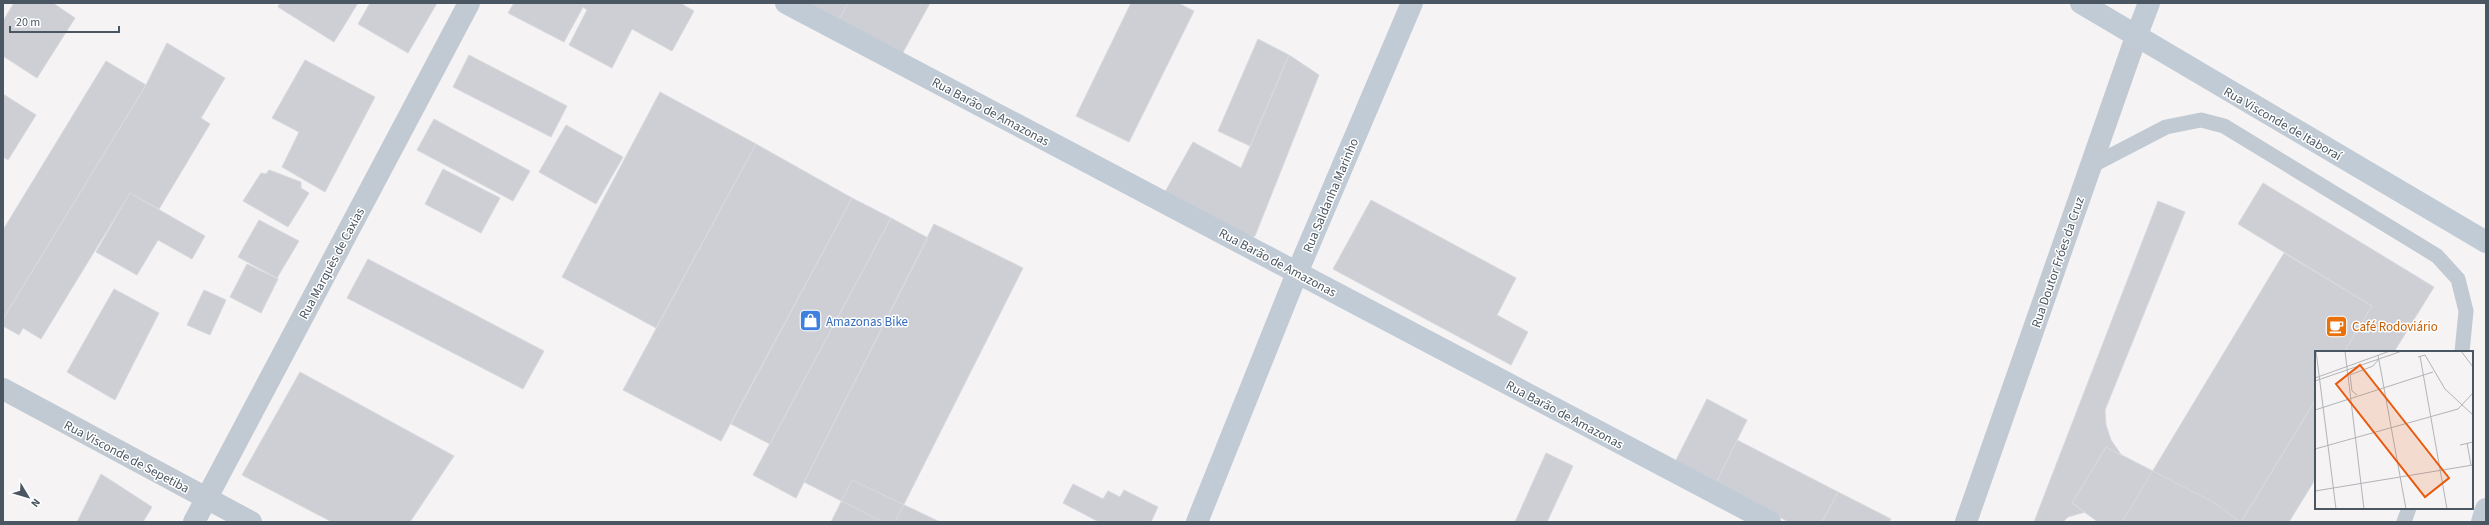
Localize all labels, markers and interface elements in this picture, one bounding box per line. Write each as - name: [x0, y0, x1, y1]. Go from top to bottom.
- scale bar: [10, 8, 119, 34]
- text: 20 m: [16, 14, 40, 31]
- street label: Rua Barão de Amazonas: [929, 73, 1053, 151]
- street label: Rua Visconde de Itaboraí: [2220, 83, 2346, 165]
- street label: Rua Saldanha Marinho: [1299, 136, 1363, 255]
- street label: Rua Doutor Fróes da Cruz: [2027, 194, 2089, 330]
- street label: Rua Marquês de Caxias: [295, 204, 369, 322]
- street label: Rua Barão de Amazonas: [1216, 224, 1340, 302]
- shop icon: Amazonas Bike: [798, 308, 824, 334]
- place label: Amazonas Bike: [826, 313, 908, 331]
- cafe icon: Café Rodoviário: [2323, 313, 2349, 339]
- place label: Café Rodoviário: [2352, 318, 2438, 336]
- inset map: [2315, 351, 2473, 509]
- street label: Rua Barão de Amazonas: [1503, 376, 1627, 454]
- street label: Rua Visconde de Sepetiba: [61, 416, 192, 498]
- north arrow: [8, 477, 48, 517]
- text: N: [27, 495, 44, 510]

